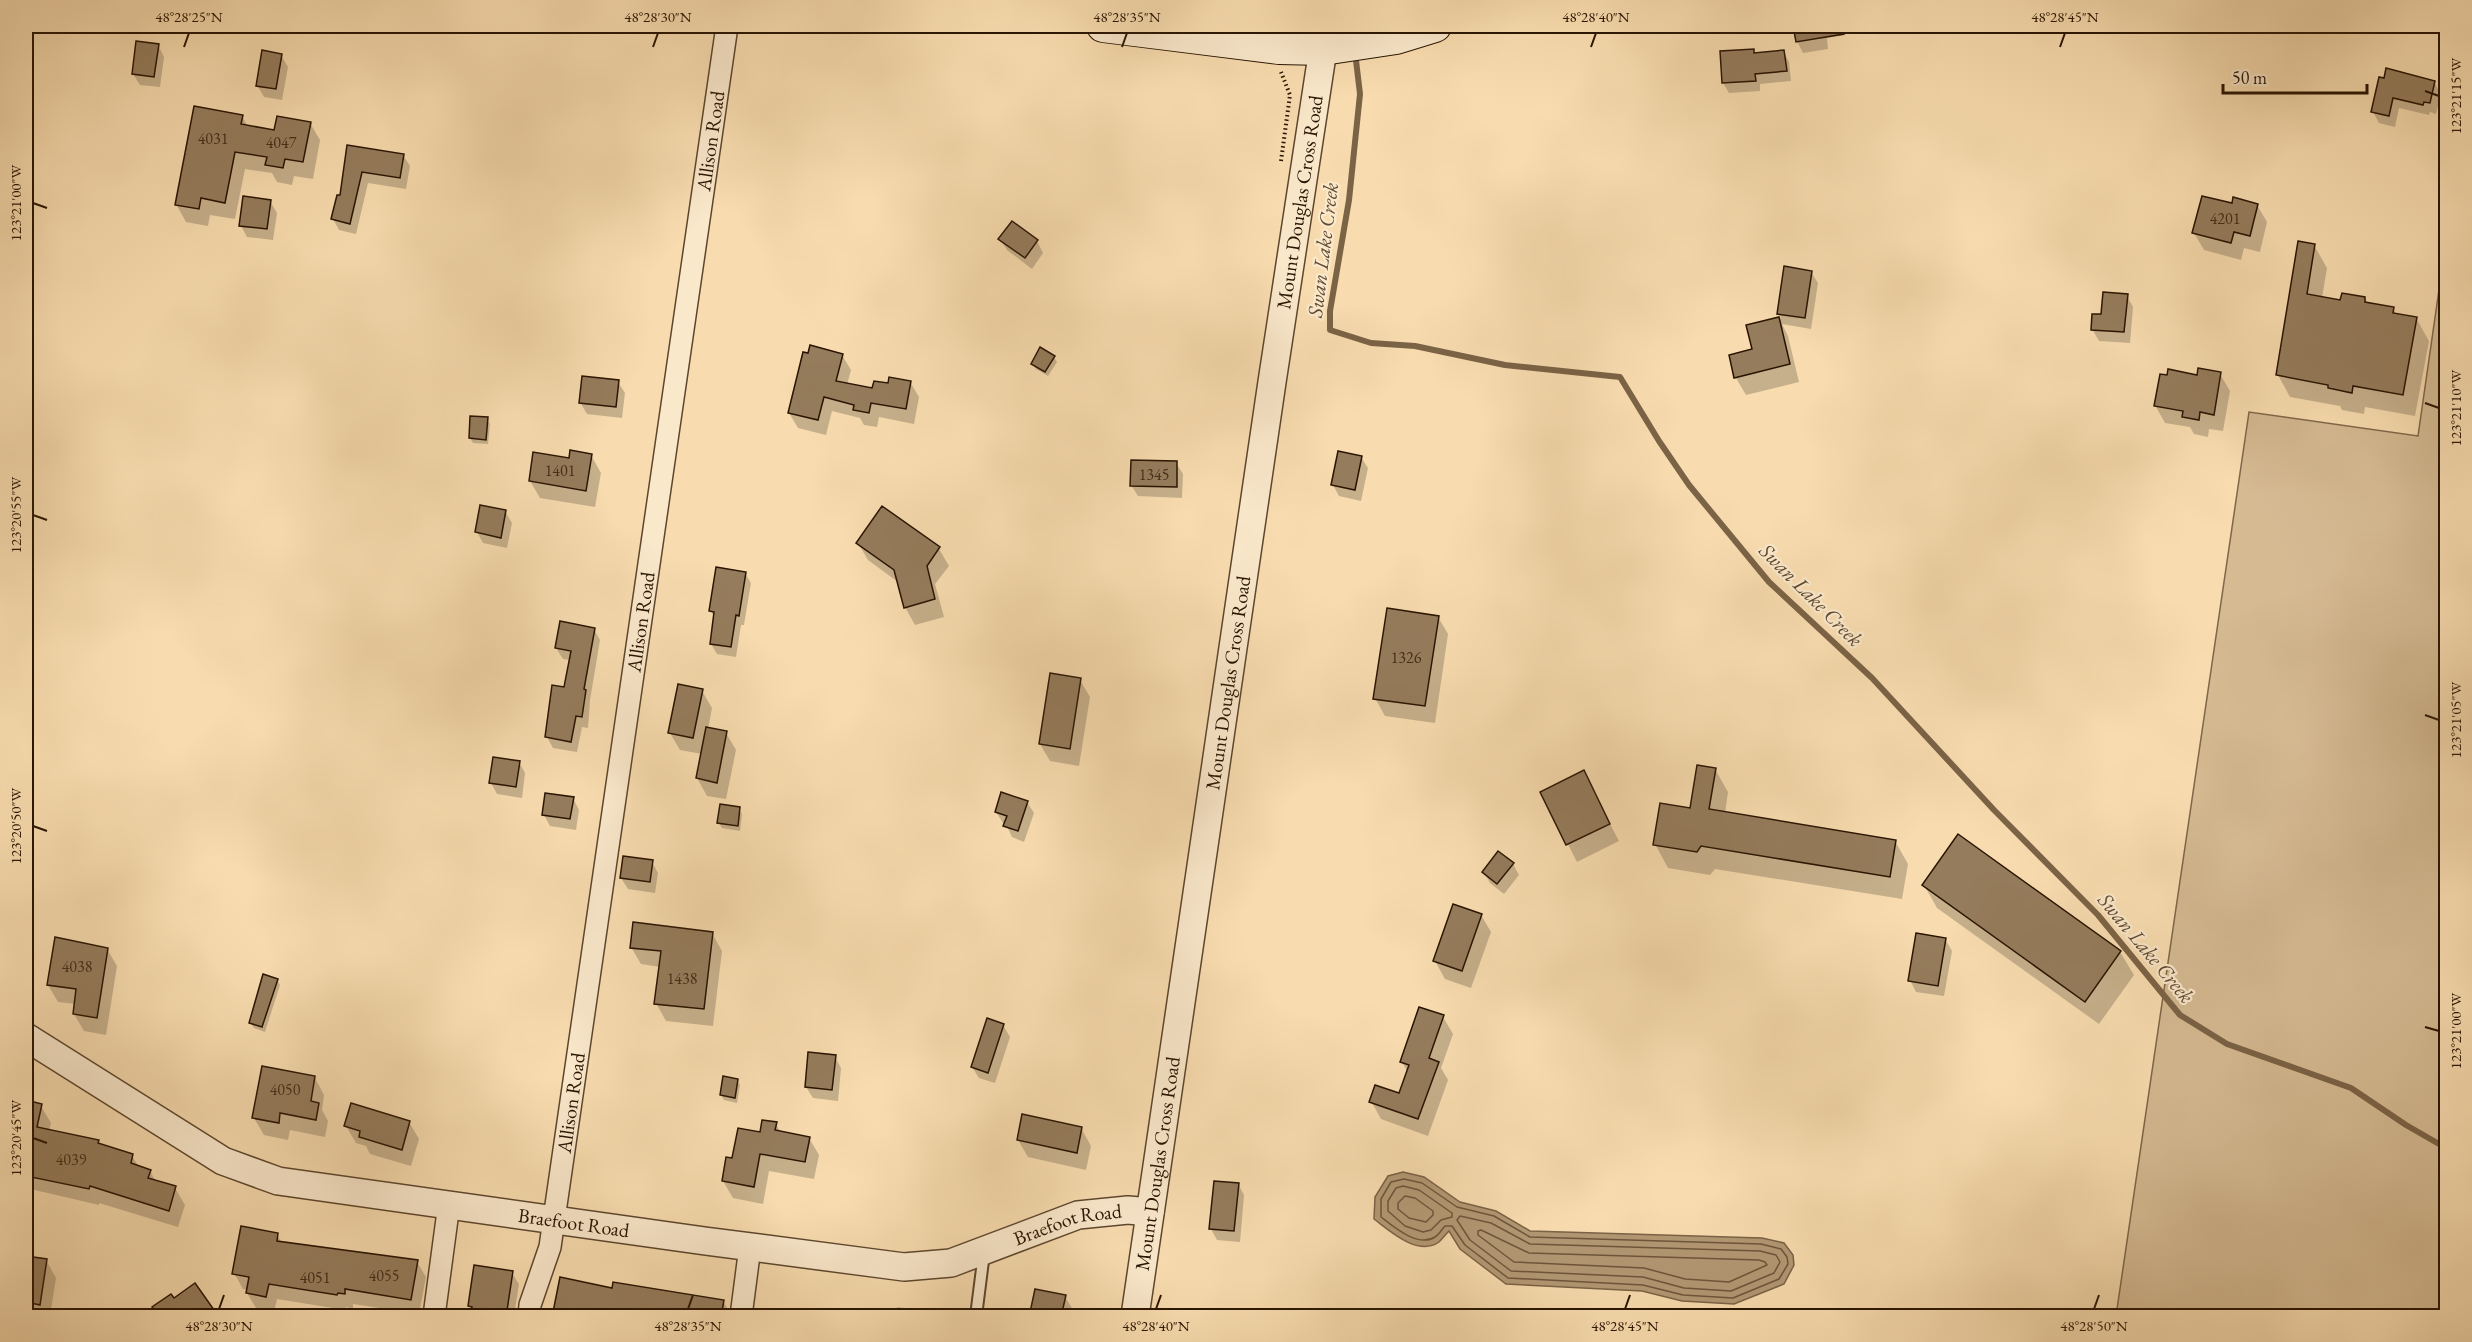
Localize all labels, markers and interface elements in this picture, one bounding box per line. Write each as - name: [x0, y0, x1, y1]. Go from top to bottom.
- text: 48°28'25"N: [155, 7, 223, 26]
- text: 48°28'30"N: [624, 7, 692, 26]
- text: 48°28'35"N: [1093, 7, 1161, 26]
- text: 48°28'40"N: [1562, 7, 1630, 26]
- text: 48°28'45"N: [2031, 7, 2099, 26]
- scale bar: [2223, 57, 2367, 95]
- text: 123°21'15"W: [2446, 58, 2465, 134]
- text: 50 m: [2232, 66, 2267, 89]
- street label: Allison Road: [690, 88, 731, 194]
- street label: Mount Douglas Cross Road: [1270, 92, 1329, 311]
- house number: 4031: [198, 128, 228, 149]
- house number: 4047: [266, 132, 297, 153]
- text: 123°21'00"W: [6, 165, 25, 241]
- water label: Swan Lake Creek: [1301, 181, 1344, 320]
- house number: 4201: [2210, 208, 2240, 229]
- text: 123°21'10"W: [2446, 370, 2465, 446]
- house number: 1401: [545, 460, 575, 481]
- house number: 1345: [1139, 464, 1169, 485]
- text: 123°20'55"W: [6, 477, 25, 553]
- water label: Swan Lake Creek: [1753, 536, 1869, 652]
- street label: Allison Road: [620, 569, 661, 675]
- street label: Mount Douglas Cross Road: [1199, 573, 1257, 792]
- house number: 1326: [1391, 647, 1422, 668]
- text: 123°21'05"W: [2446, 682, 2465, 758]
- text: 123°20'50"W: [6, 788, 25, 864]
- water label: Swan Lake Creek: [2092, 886, 2201, 1009]
- house number: 4038: [62, 956, 93, 977]
- house number: 1438: [667, 968, 698, 989]
- text: 123°21'00"W: [2446, 993, 2465, 1069]
- street label: Allison Road: [551, 1050, 591, 1156]
- street label: Mount Douglas Cross Road: [1129, 1054, 1186, 1272]
- house number: 4050: [270, 1079, 301, 1100]
- text: 123°20'45"W: [6, 1100, 25, 1176]
- house number: 4039: [56, 1149, 87, 1170]
- street label: Braefoot Road: [1010, 1198, 1124, 1251]
- street label: Braefoot Road: [516, 1202, 632, 1243]
- house number: 4055: [369, 1265, 399, 1286]
- house number: 4051: [300, 1267, 330, 1288]
- text: 48°28'30"N: [185, 1316, 253, 1335]
- text: 48°28'35"N: [654, 1316, 722, 1335]
- text: 48°28'40"N: [1122, 1316, 1190, 1335]
- text: 48°28'45"N: [1591, 1316, 1659, 1335]
- text: 48°28'50"N: [2060, 1316, 2128, 1335]

